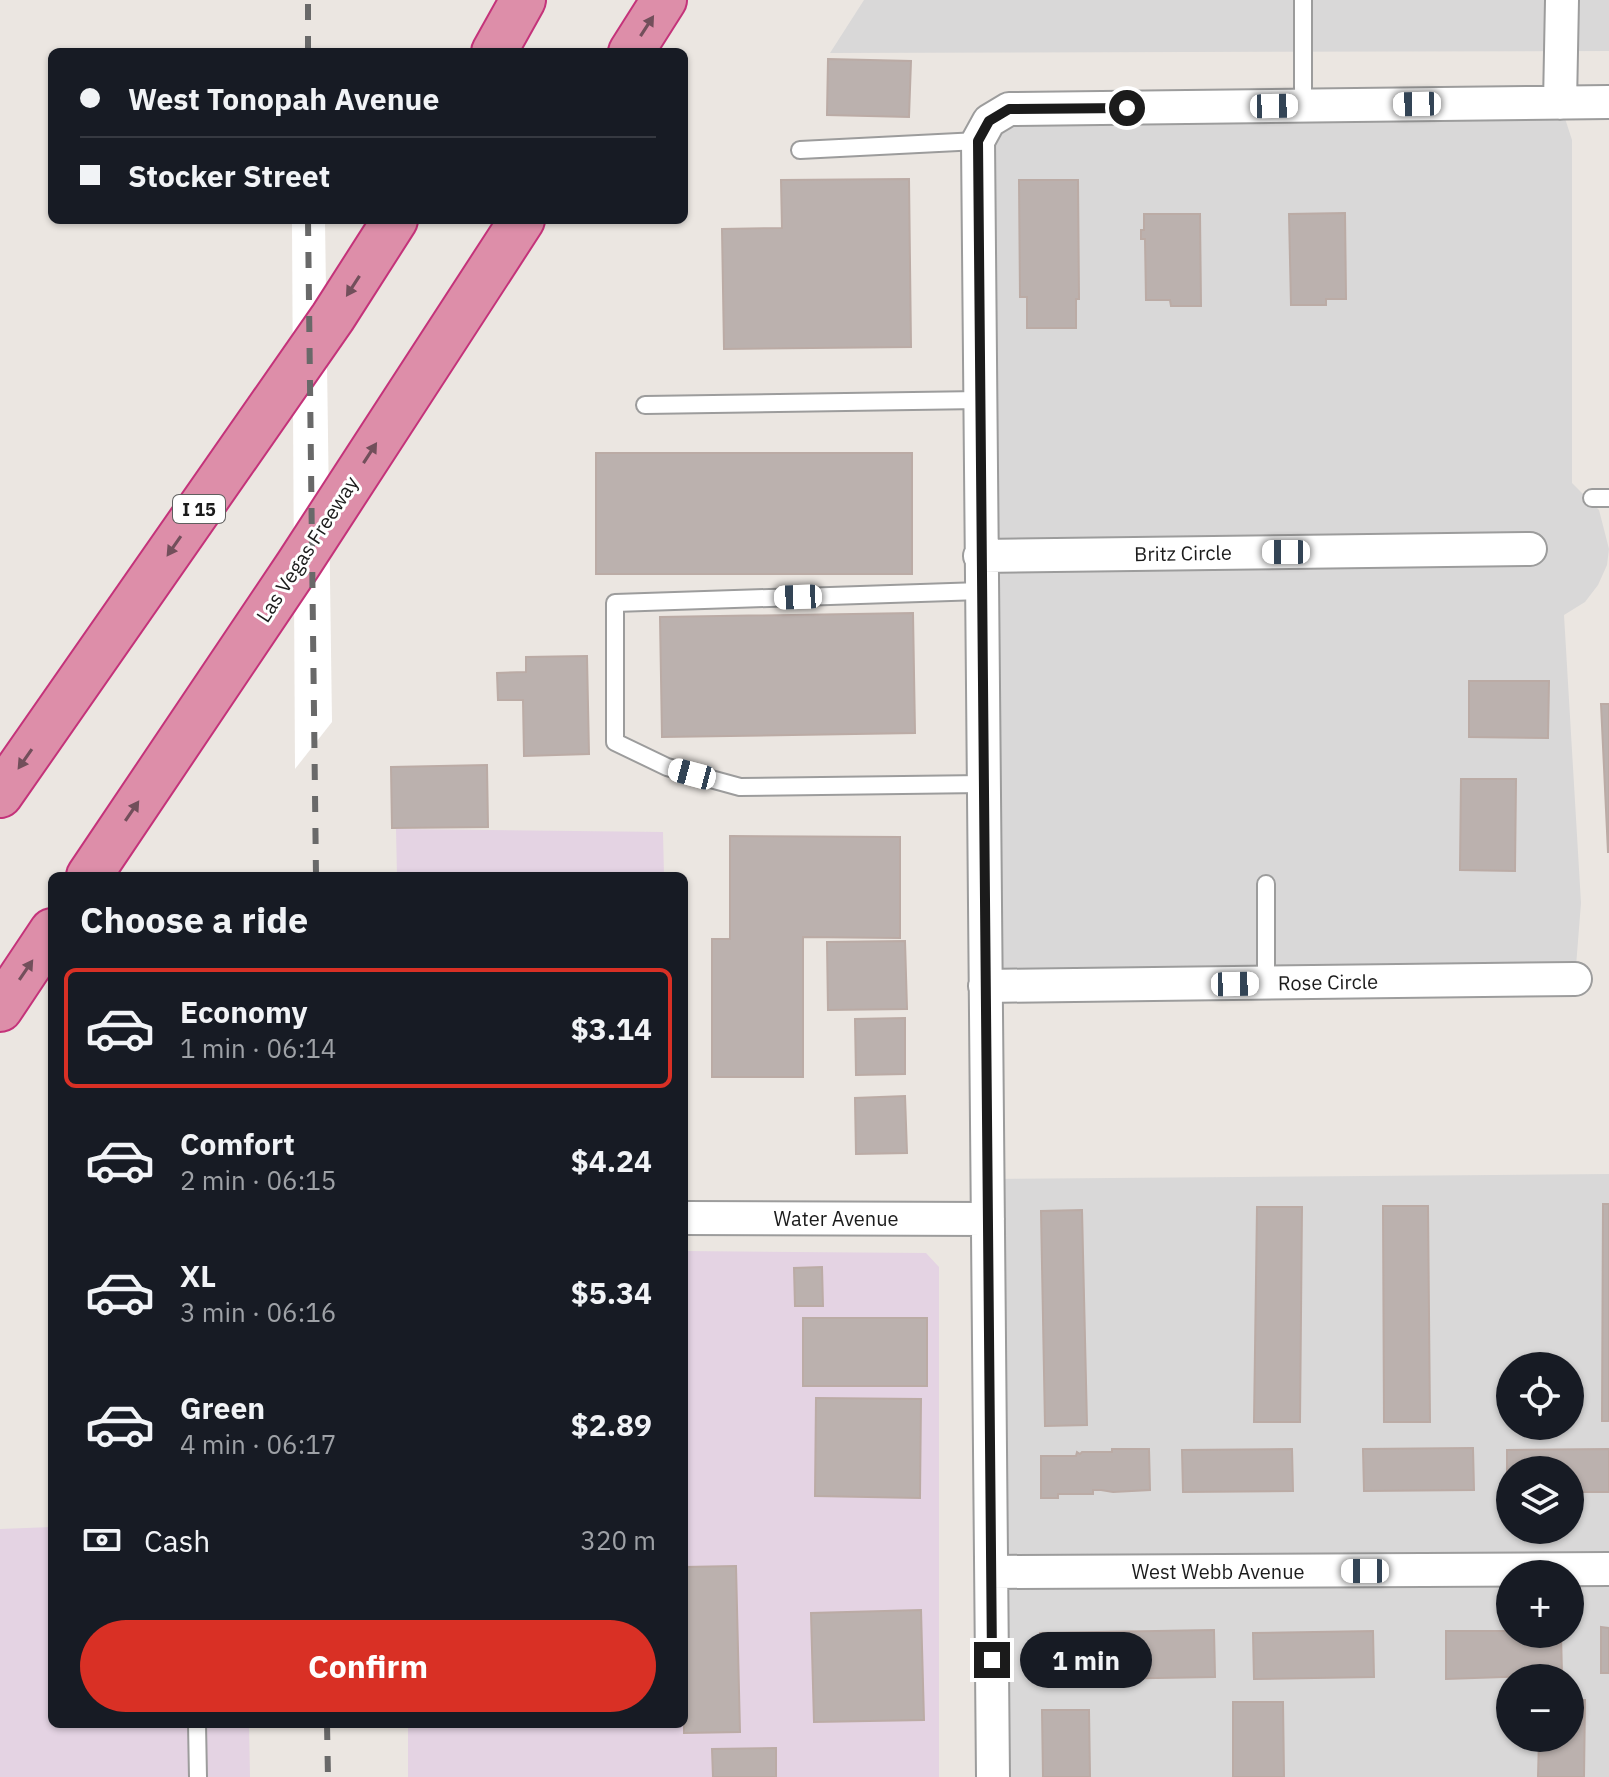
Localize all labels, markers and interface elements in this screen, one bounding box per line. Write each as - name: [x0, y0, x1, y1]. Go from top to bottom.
- one-way arrow: [640, 15, 654, 37]
- text: West Tonopah Avenue: [128, 79, 439, 118]
- route start: [1109, 90, 1145, 126]
- car: [1393, 92, 1441, 116]
- car: [1250, 94, 1298, 118]
- text: Stocker Street: [128, 156, 330, 195]
- one-way arrow: [346, 275, 361, 297]
- one-way arrow: [363, 442, 377, 464]
- street label: Las Vegas Freeway: [250, 471, 364, 627]
- road number: I 15: [173, 495, 225, 523]
- one-way arrow: [167, 535, 182, 556]
- street label: Britz Circle: [1134, 539, 1232, 567]
- car: [1262, 540, 1310, 564]
- car: [774, 584, 822, 610]
- one-way arrow: [18, 749, 33, 770]
- car: [666, 756, 718, 792]
- one-way arrow: [125, 801, 140, 822]
- text: Choose a ride: [80, 896, 308, 943]
- one-way arrow: [18, 959, 33, 980]
- street label: Rose Circle: [1278, 968, 1378, 996]
- car: [1211, 972, 1259, 996]
- icon: car: [84, 992, 156, 1064]
- text: Economy: [180, 992, 308, 1031]
- text: $3.14: [571, 1009, 652, 1048]
- text: 1 min · 06:14: [180, 1031, 336, 1065]
- icon: car: [84, 1124, 156, 1196]
- text: Comfort: [180, 1124, 295, 1163]
- text: $4.24: [571, 1141, 652, 1180]
- text: 2 min · 06:15: [180, 1163, 336, 1197]
- street label: Water Avenue: [773, 1205, 899, 1232]
- icon: car: [84, 1256, 156, 1328]
- text: XL: [180, 1256, 216, 1295]
- text: $5.34: [571, 1273, 652, 1312]
- text: 3 min · 06:16: [180, 1295, 336, 1329]
- map controls: [1496, 1352, 1584, 1752]
- button: locate: [1496, 1352, 1584, 1440]
- icon: car: [84, 1388, 156, 1460]
- text: Green: [180, 1388, 265, 1427]
- text: $2.89: [571, 1405, 652, 1444]
- text: 4 min · 06:17: [180, 1427, 336, 1461]
- button: layers: [1496, 1456, 1584, 1544]
- icon: cash: [80, 1518, 124, 1562]
- text: Cash: [144, 1521, 210, 1560]
- text: 320 m: [580, 1523, 656, 1557]
- street label: West Webb Avenue: [1131, 1558, 1305, 1585]
- car: [1341, 1559, 1389, 1583]
- button: +: [1496, 1560, 1584, 1648]
- button: Confirm: [80, 1620, 656, 1712]
- callout: 1 min: [1020, 1632, 1152, 1688]
- route end: [974, 1642, 1010, 1678]
- text: 1 min: [1052, 1643, 1120, 1677]
- button: −: [1496, 1664, 1584, 1752]

